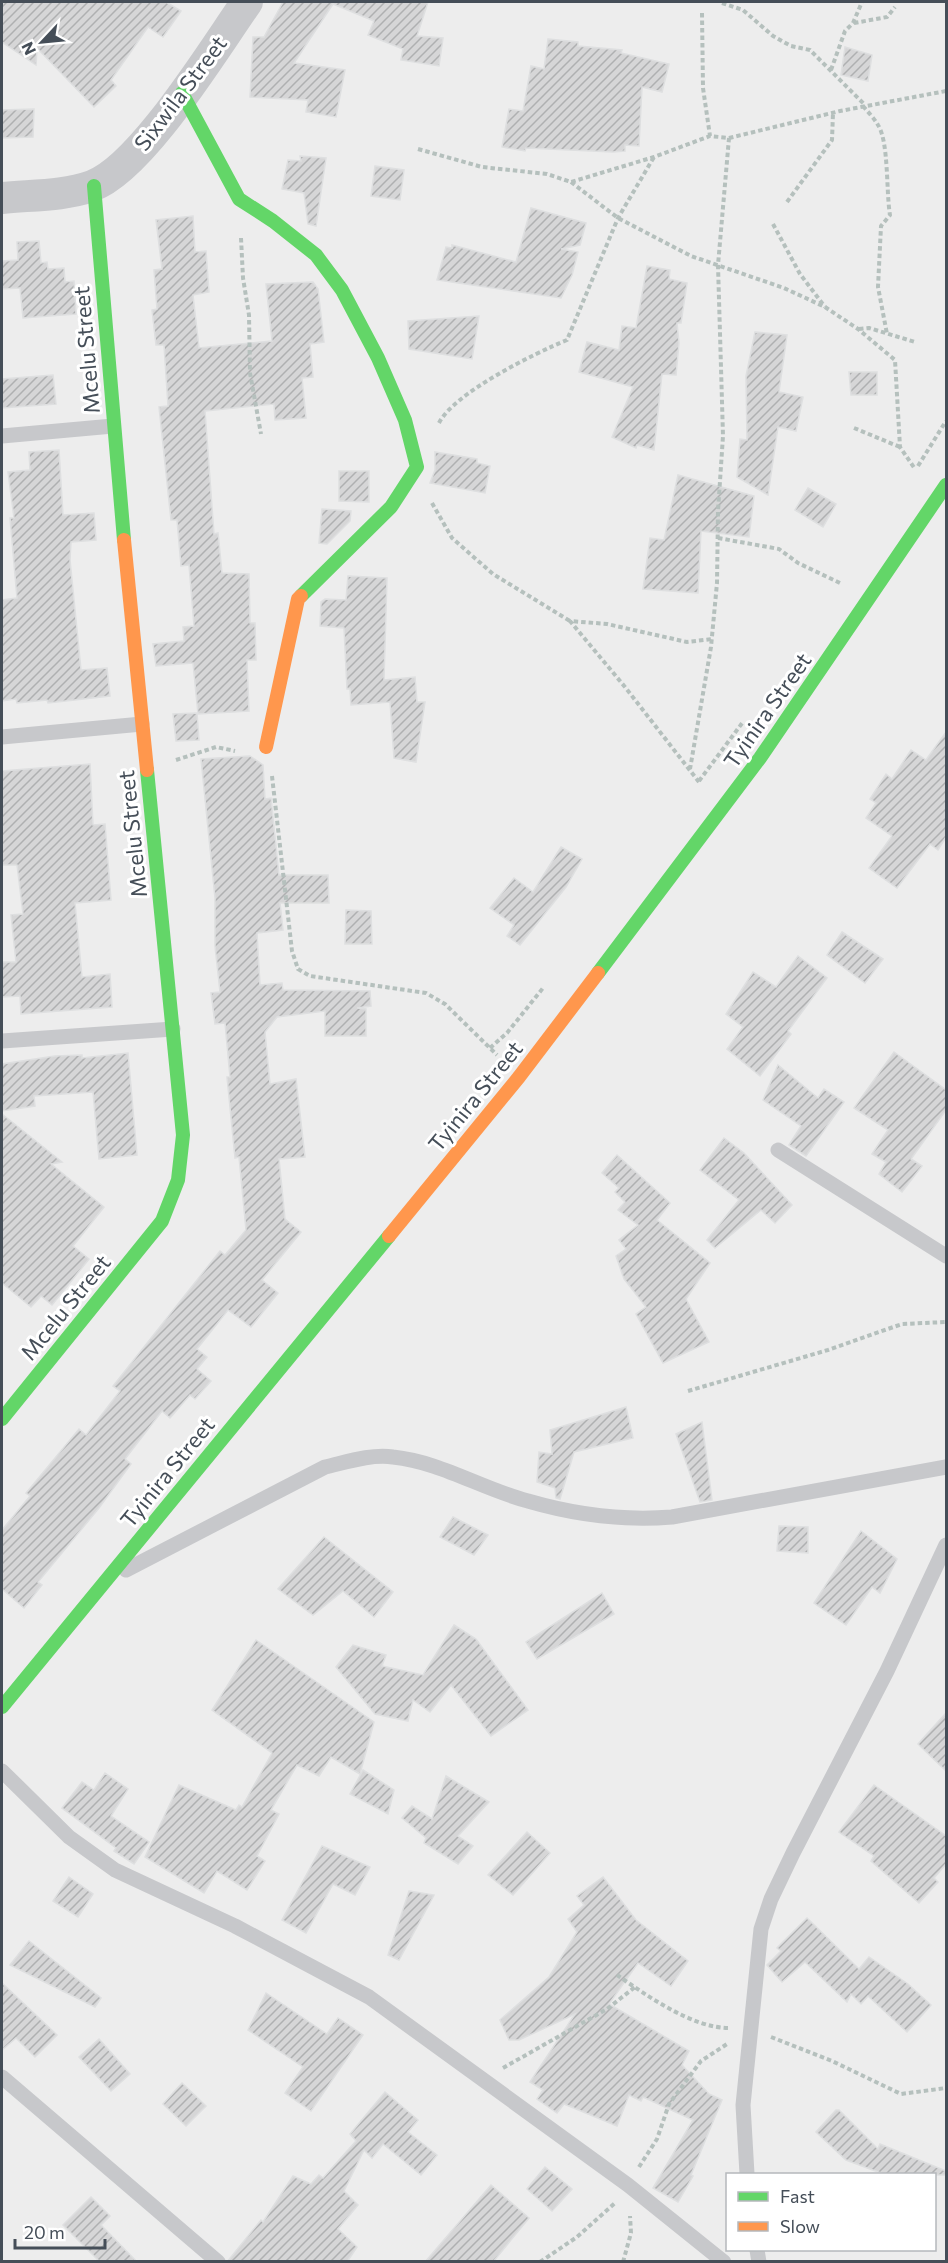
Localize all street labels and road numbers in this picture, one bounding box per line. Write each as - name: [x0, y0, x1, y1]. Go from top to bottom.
- street label: Sixwila Street: [128, 30, 232, 156]
- street label: Mcelu Street: [67, 285, 105, 415]
- street label: Tyinira Street: [717, 647, 817, 773]
- street label: Mcelu Street: [112, 769, 152, 899]
- street label: Tyinira Street: [422, 1035, 528, 1157]
- street label: Mcelu Street: [14, 1249, 116, 1365]
- street label: Tyinira Street: [114, 1411, 220, 1533]

